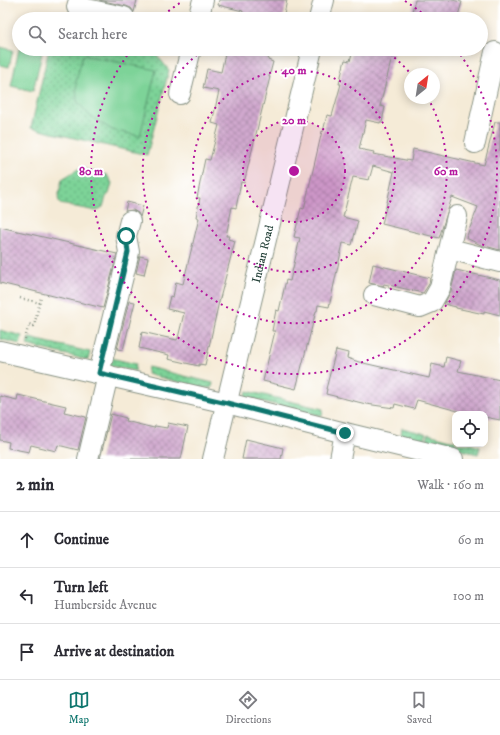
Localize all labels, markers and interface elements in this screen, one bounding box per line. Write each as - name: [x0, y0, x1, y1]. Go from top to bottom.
- search box: [12, 12, 488, 56]
- icon: search: [26, 23, 48, 45]
- text: Search here: [58, 25, 127, 44]
- text: 40 m: [281, 63, 306, 78]
- north arrow: [404, 68, 440, 104]
- text: 20 m: [282, 113, 306, 128]
- text: 80 m: [79, 164, 103, 179]
- centre of rings: [287, 164, 301, 178]
- text: 60 m: [434, 164, 458, 179]
- street label: Indian Road: [248, 223, 277, 284]
- route start: [117, 227, 135, 245]
- map controls: [452, 411, 488, 447]
- button: locate: [452, 411, 488, 447]
- route end: [336, 424, 354, 442]
- text: 2 min: [16, 474, 54, 496]
- text: Walk · 160 m: [417, 477, 484, 493]
- icon: ahead: [16, 529, 38, 551]
- text: Continue: [54, 530, 109, 549]
- text: 60 m: [458, 532, 484, 548]
- text: Turn left: [54, 578, 108, 597]
- icon: left: [16, 585, 38, 607]
- text: 100 m: [453, 588, 484, 604]
- text: Humberside Avenue: [54, 597, 157, 613]
- icon: arrive: [16, 641, 38, 663]
- text: Arrive at destination: [54, 642, 174, 661]
- tab: Map: [68, 689, 90, 727]
- tab: Directions: [226, 689, 271, 727]
- tab: Saved: [407, 689, 432, 727]

